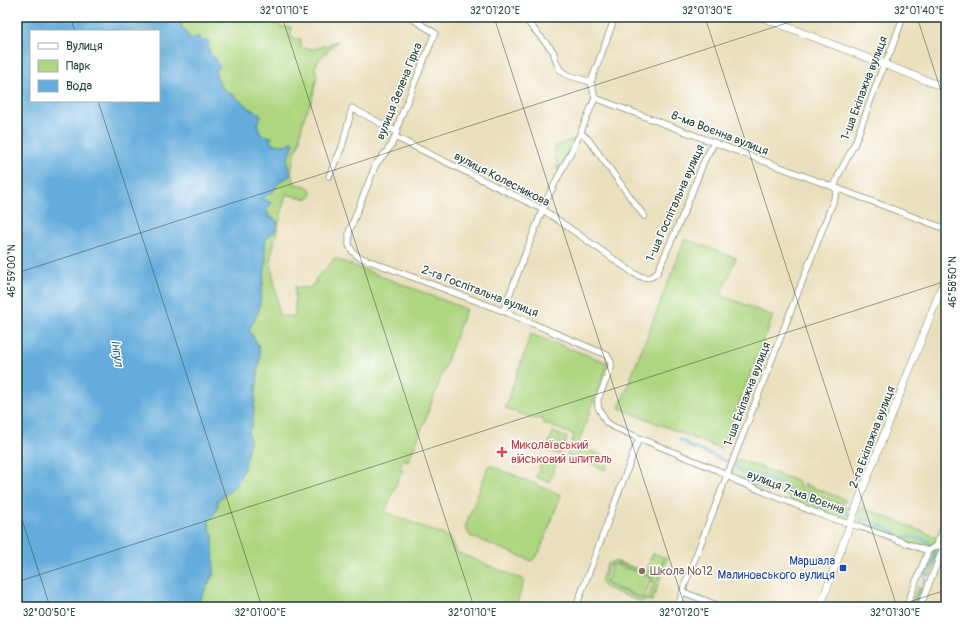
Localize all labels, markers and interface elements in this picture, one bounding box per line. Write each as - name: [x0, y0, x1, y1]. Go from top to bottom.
- text: 32°01'10"E: [260, 5, 308, 17]
- text: 32°01'20"E: [470, 5, 520, 17]
- text: 32°01'30"E: [682, 5, 732, 17]
- text: 32°01'40"E: [894, 5, 944, 17]
- legend: [30, 30, 160, 102]
- street label: 1-ша Екіпажна вулиця: [838, 34, 891, 142]
- text: Вулиця: [66, 39, 103, 54]
- street label: вулиця Зелена Гірка: [373, 40, 426, 142]
- text: Парк: [66, 59, 91, 74]
- text: Вода: [66, 79, 92, 94]
- street label: 8-ма Воєнна вулиця: [669, 108, 771, 159]
- street label: 1-ша Госпітальна вулиця: [643, 142, 708, 264]
- street label: вулиця Колесникова: [451, 149, 553, 210]
- text: 46°59'00"N: [6, 244, 18, 298]
- text: 46°58'50"N: [947, 256, 959, 308]
- street label: 2-га Госпітальна вулиця: [419, 262, 541, 321]
- water label: Інгул: [107, 339, 127, 369]
- street label: 1-ша Екіпажна вулиця: [721, 340, 774, 448]
- street label: 2-га Екіпажна вулиця: [846, 384, 899, 490]
- place label: Миколаївський військовий шпиталь: [511, 438, 612, 467]
- marker: Миколаївський військовий шпиталь: [496, 446, 508, 458]
- street label: вулиця 7-ма Воєнна: [745, 467, 847, 518]
- place label: Маршала Малиновського вулиця: [718, 554, 835, 583]
- marker: Маршала Малиновського вулиця: [838, 563, 848, 573]
- place label: Школа №12: [650, 564, 713, 579]
- marker: Школа №12: [637, 566, 647, 576]
- text: 32°00'50"E: [23, 607, 75, 619]
- text: 32°01'00"E: [234, 607, 286, 619]
- text: 32°01'10"E: [448, 607, 496, 619]
- text: 32°01'20"E: [659, 607, 709, 619]
- text: 32°01'30"E: [870, 607, 920, 619]

